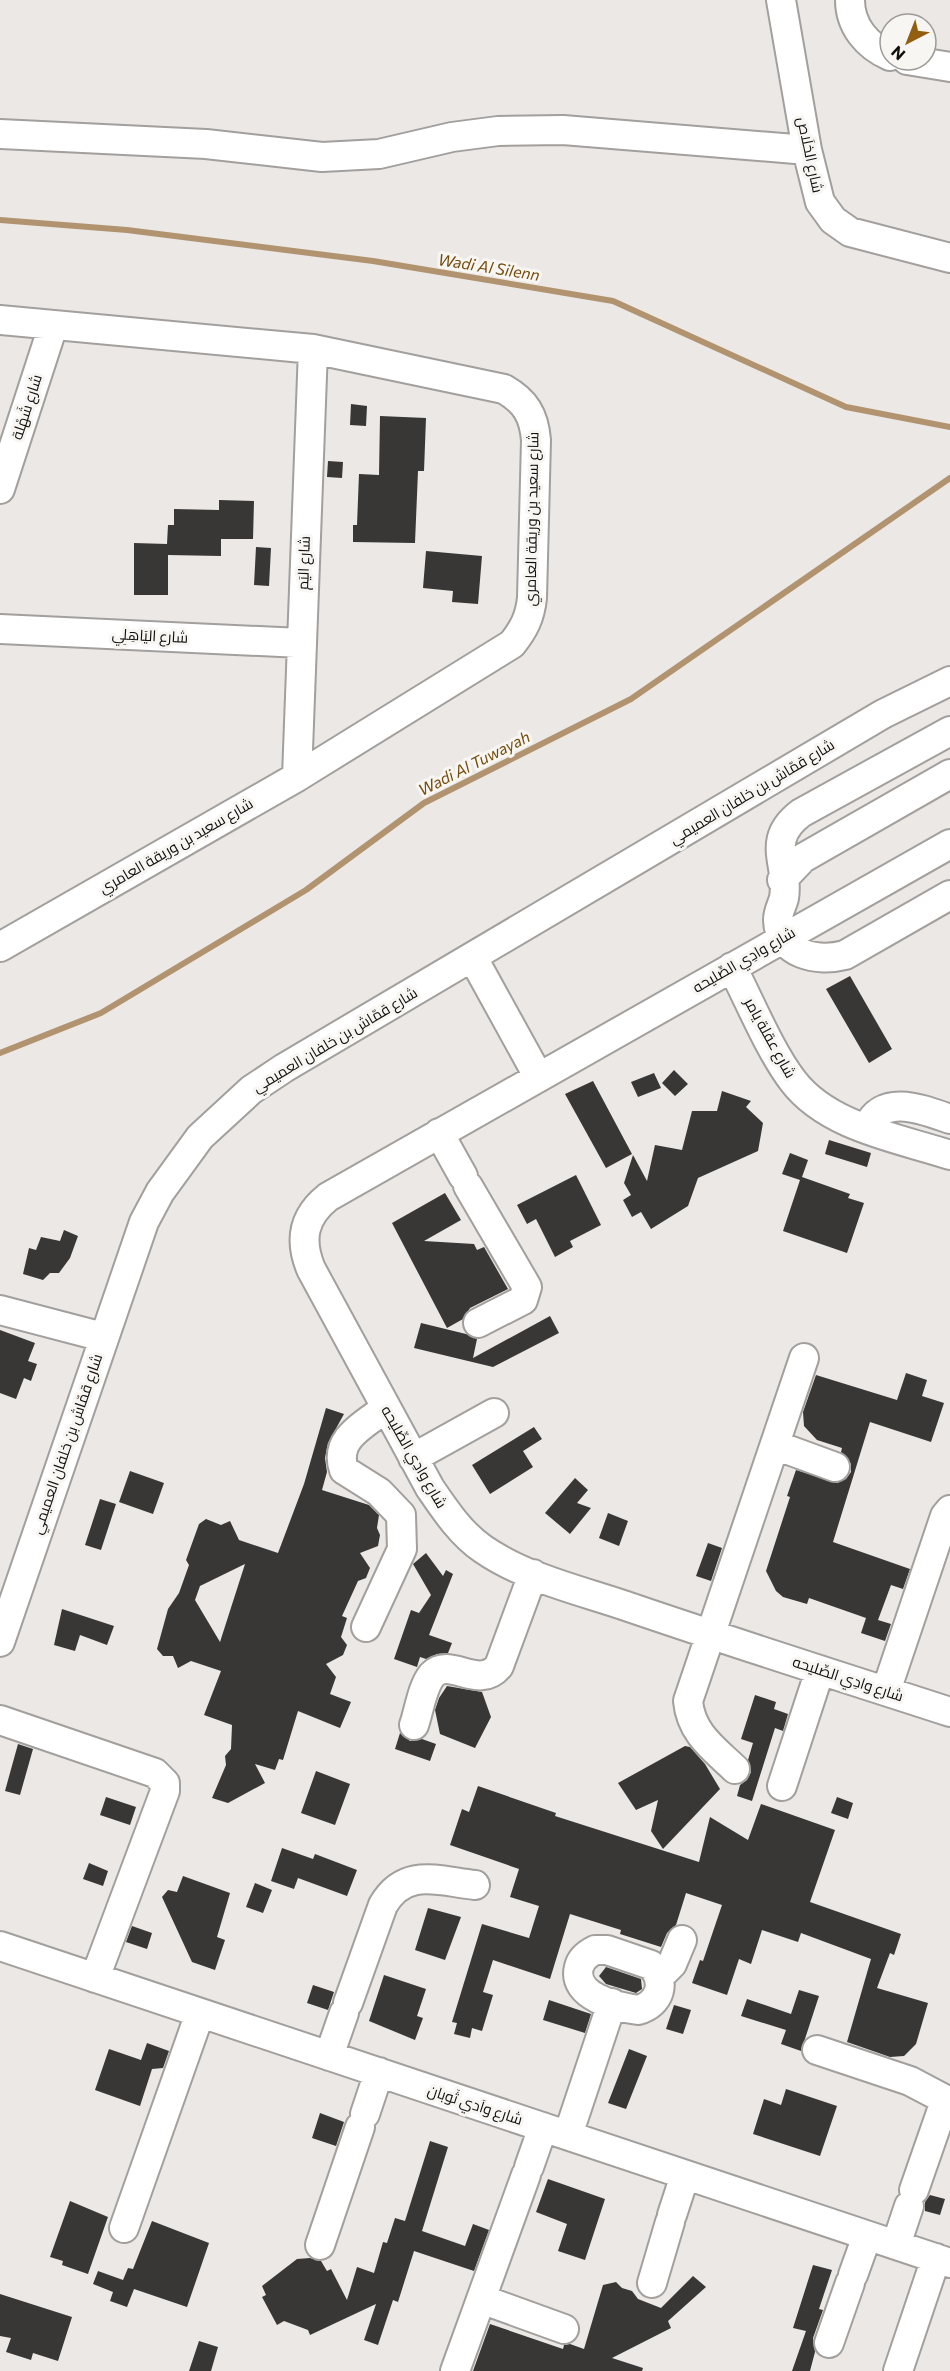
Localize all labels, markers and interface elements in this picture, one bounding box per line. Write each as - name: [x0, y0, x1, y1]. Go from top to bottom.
- north arrow: [878, 12, 938, 72]
- text: N: [887, 42, 908, 65]
- street label: شارع الخلَاص: [791, 115, 828, 195]
- water label: Wadi Al Silenn: [437, 249, 541, 284]
- street label: شارع شَهْلة: [7, 372, 48, 443]
- street label: شارع سعيد بن وريقة العامري: [520, 431, 546, 607]
- street label: شارع اليَم: [293, 535, 316, 591]
- street label: شارع اليَاهِلِي: [111, 624, 189, 650]
- water label: Wadi Al Tuwayah: [415, 726, 533, 799]
- street label: شارع قمّاش بن خلفان العميمي: [666, 735, 839, 851]
- street label: شارع سعيد بن وريقة العامري: [95, 794, 258, 900]
- street label: شارع وادِي الصِّليحه: [689, 922, 800, 999]
- street label: شارع قمّاش بن خلفان العميمي: [249, 983, 422, 1099]
- street label: شارع عقلة يامر: [738, 993, 800, 1082]
- street label: شارع قمّاش بن خلفان العميمي: [27, 1351, 109, 1537]
- street label: شارع وادِي الصِّليحه: [375, 1402, 452, 1513]
- street label: شارع وادِي الصِّليحه: [789, 1652, 906, 1708]
- street label: شارع واَدي ثَوبان: [424, 2080, 525, 2132]

